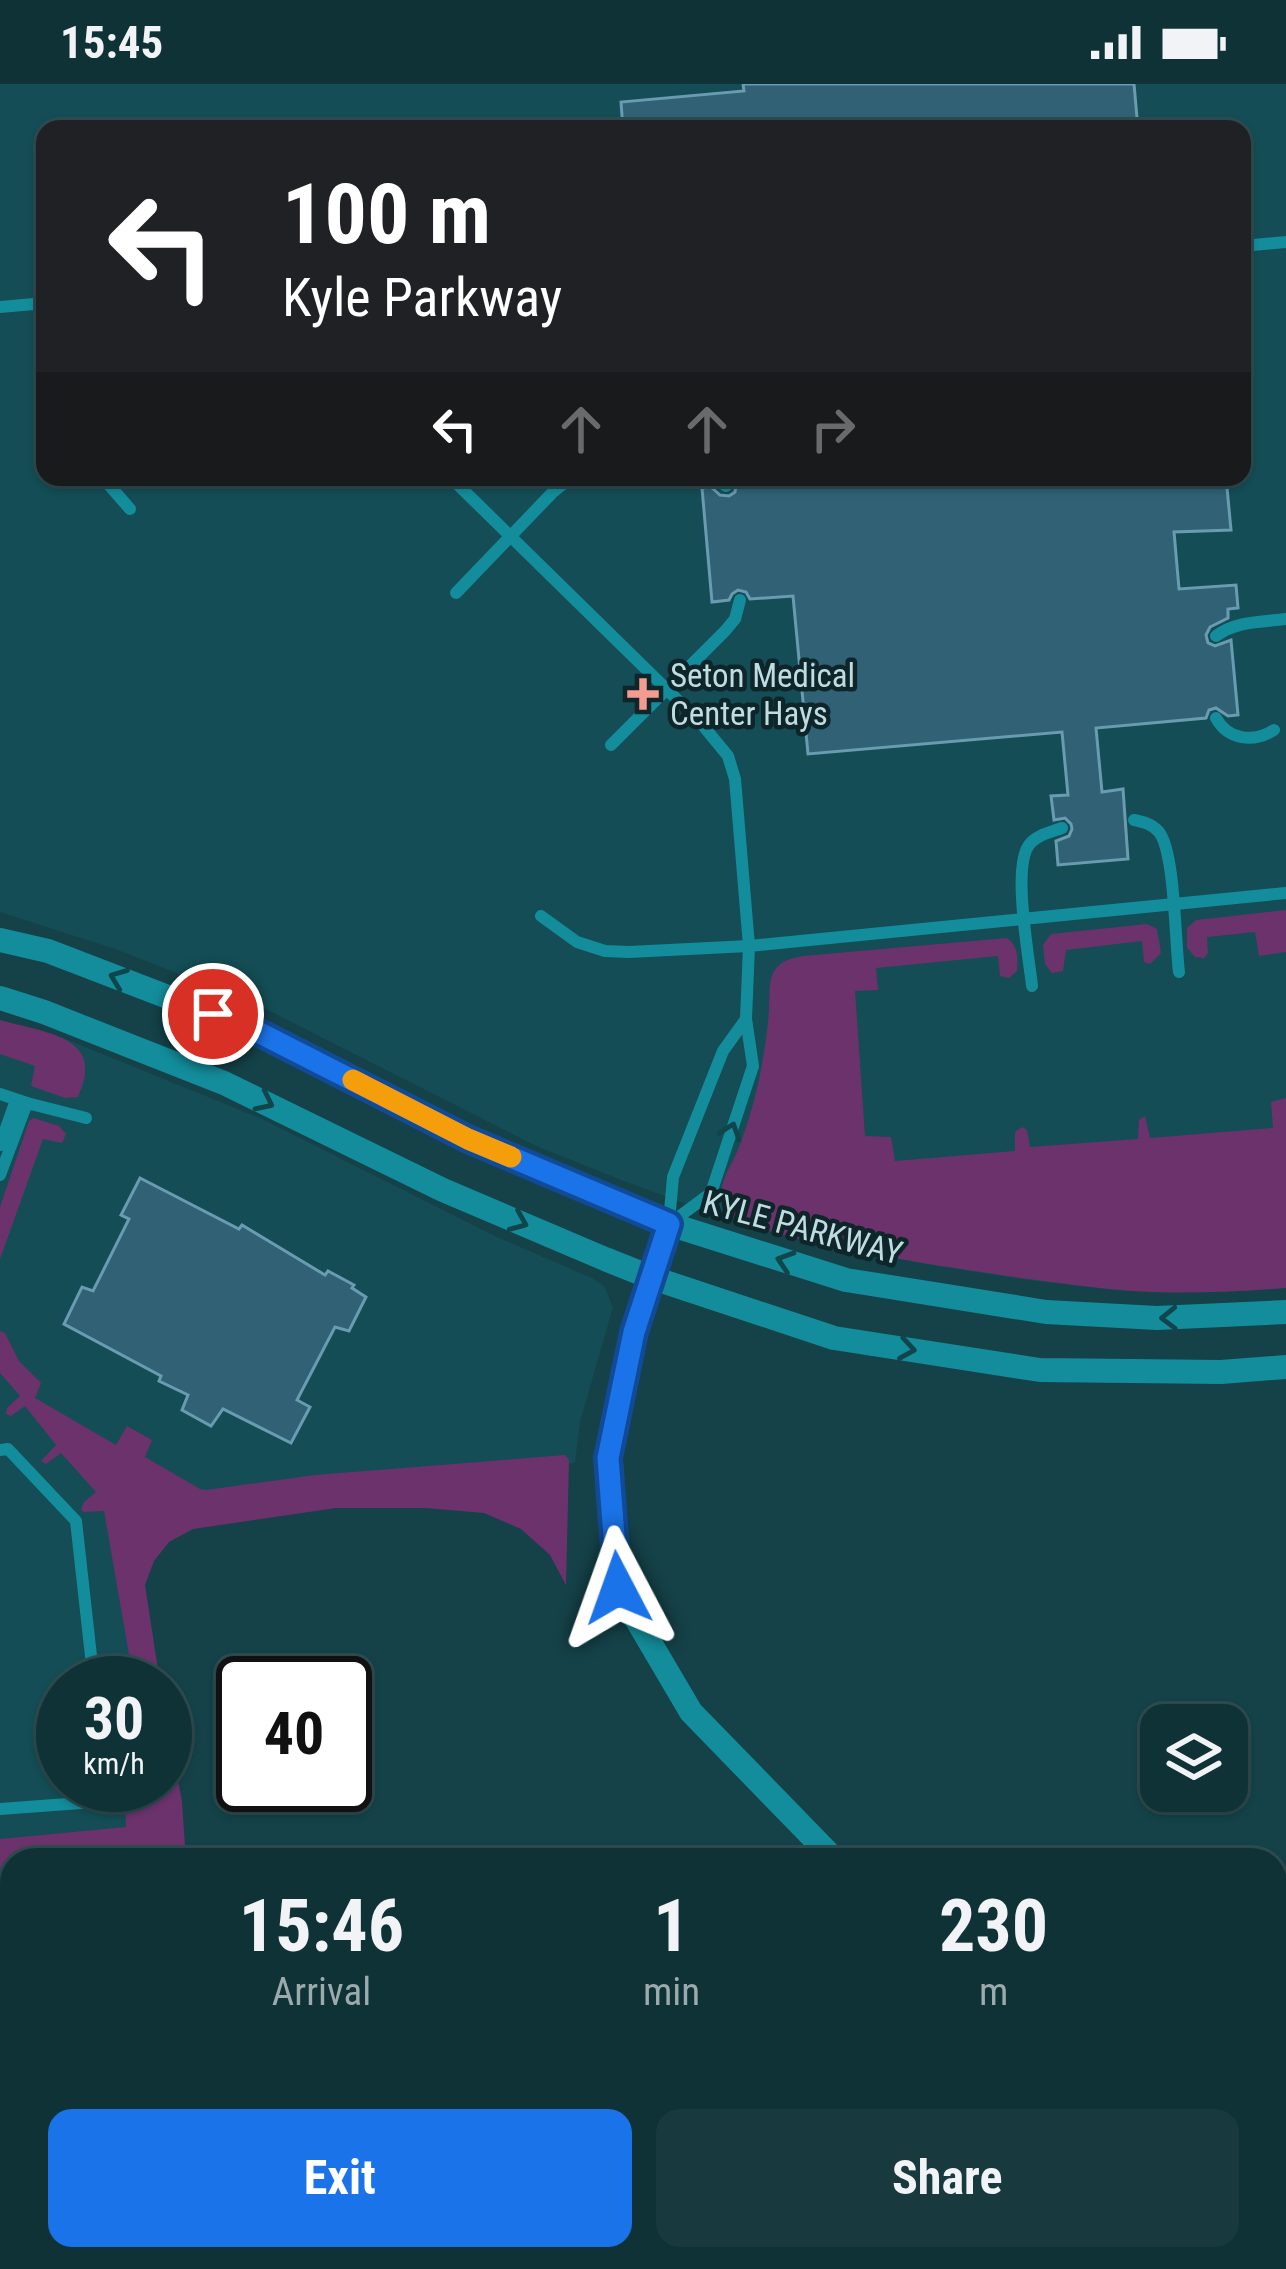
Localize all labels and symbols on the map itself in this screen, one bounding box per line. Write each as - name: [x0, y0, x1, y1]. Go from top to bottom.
- place label: Seton Medical Center Hays: [670, 656, 855, 733]
- marker: Seton Medical Center Hays: [627, 678, 659, 710]
- pin: [162, 963, 264, 1065]
- one-way arrow: [108, 967, 129, 992]
- one-way arrow: [253, 1088, 274, 1112]
- one-way arrow: [717, 1122, 742, 1143]
- street label: KYLE PARKWAY: [699, 1182, 907, 1273]
- one-way arrow: [507, 1208, 528, 1232]
- one-way arrow: [775, 1250, 796, 1275]
- one-way arrow: [1159, 1304, 1178, 1330]
- one-way arrow: [897, 1335, 916, 1361]
- position arrow: [555, 1525, 681, 1651]
- speed limit sign: 40: [216, 1656, 372, 1812]

